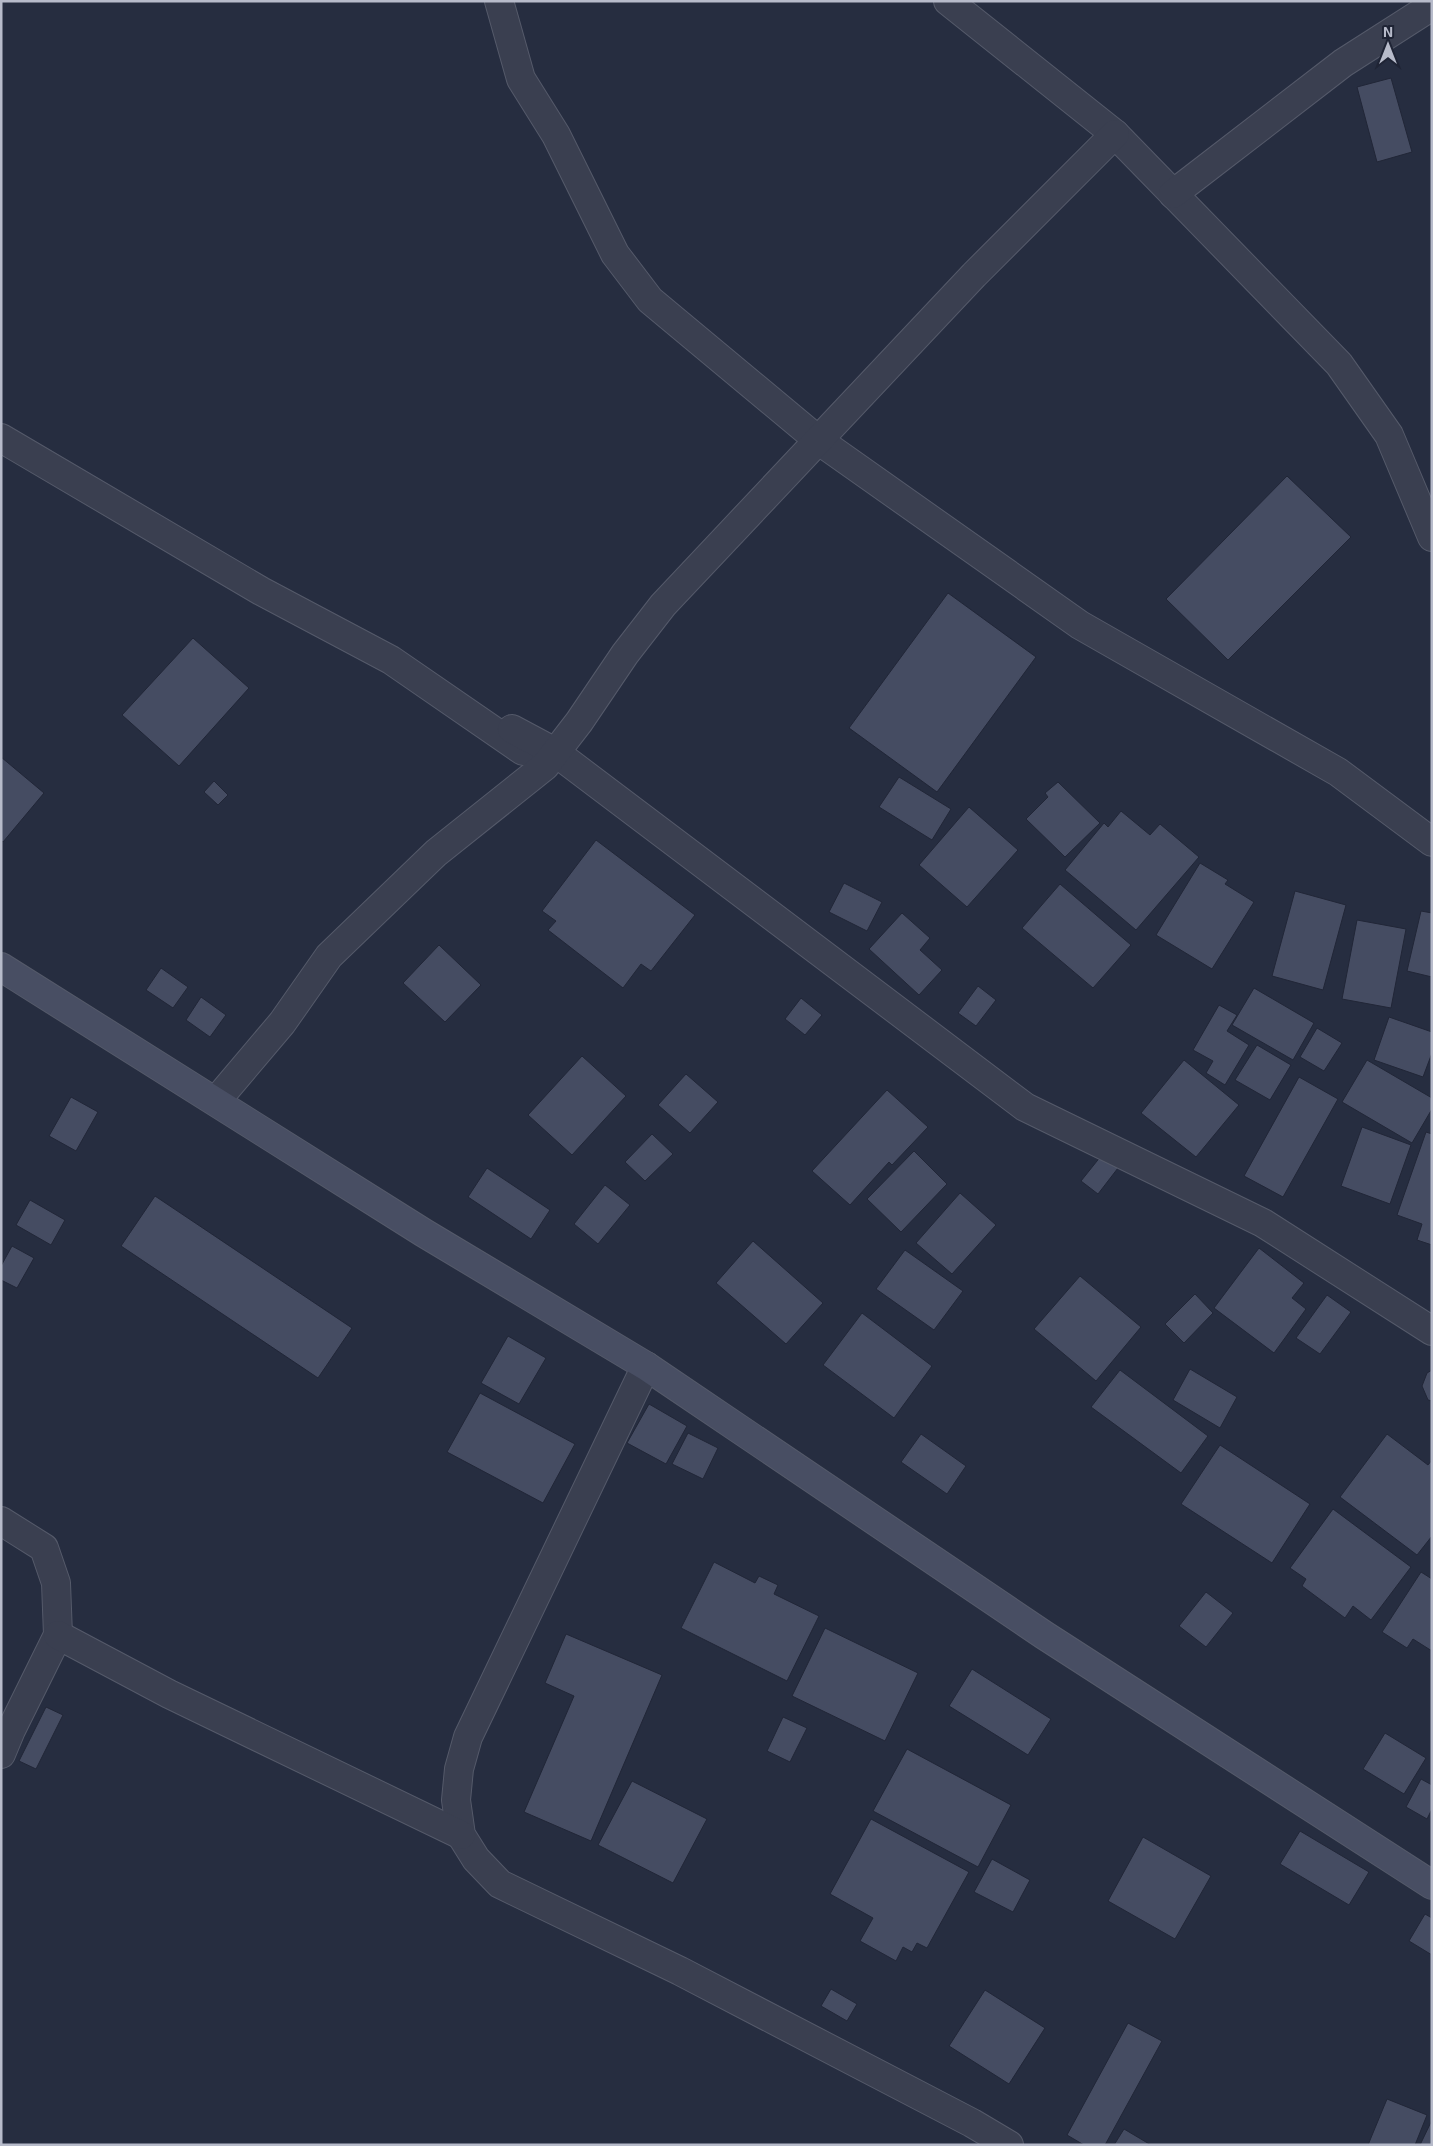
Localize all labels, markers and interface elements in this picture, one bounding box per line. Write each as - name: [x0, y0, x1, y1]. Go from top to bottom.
- north arrow: [1363, 20, 1413, 70]
- text: N: [1383, 23, 1393, 40]

